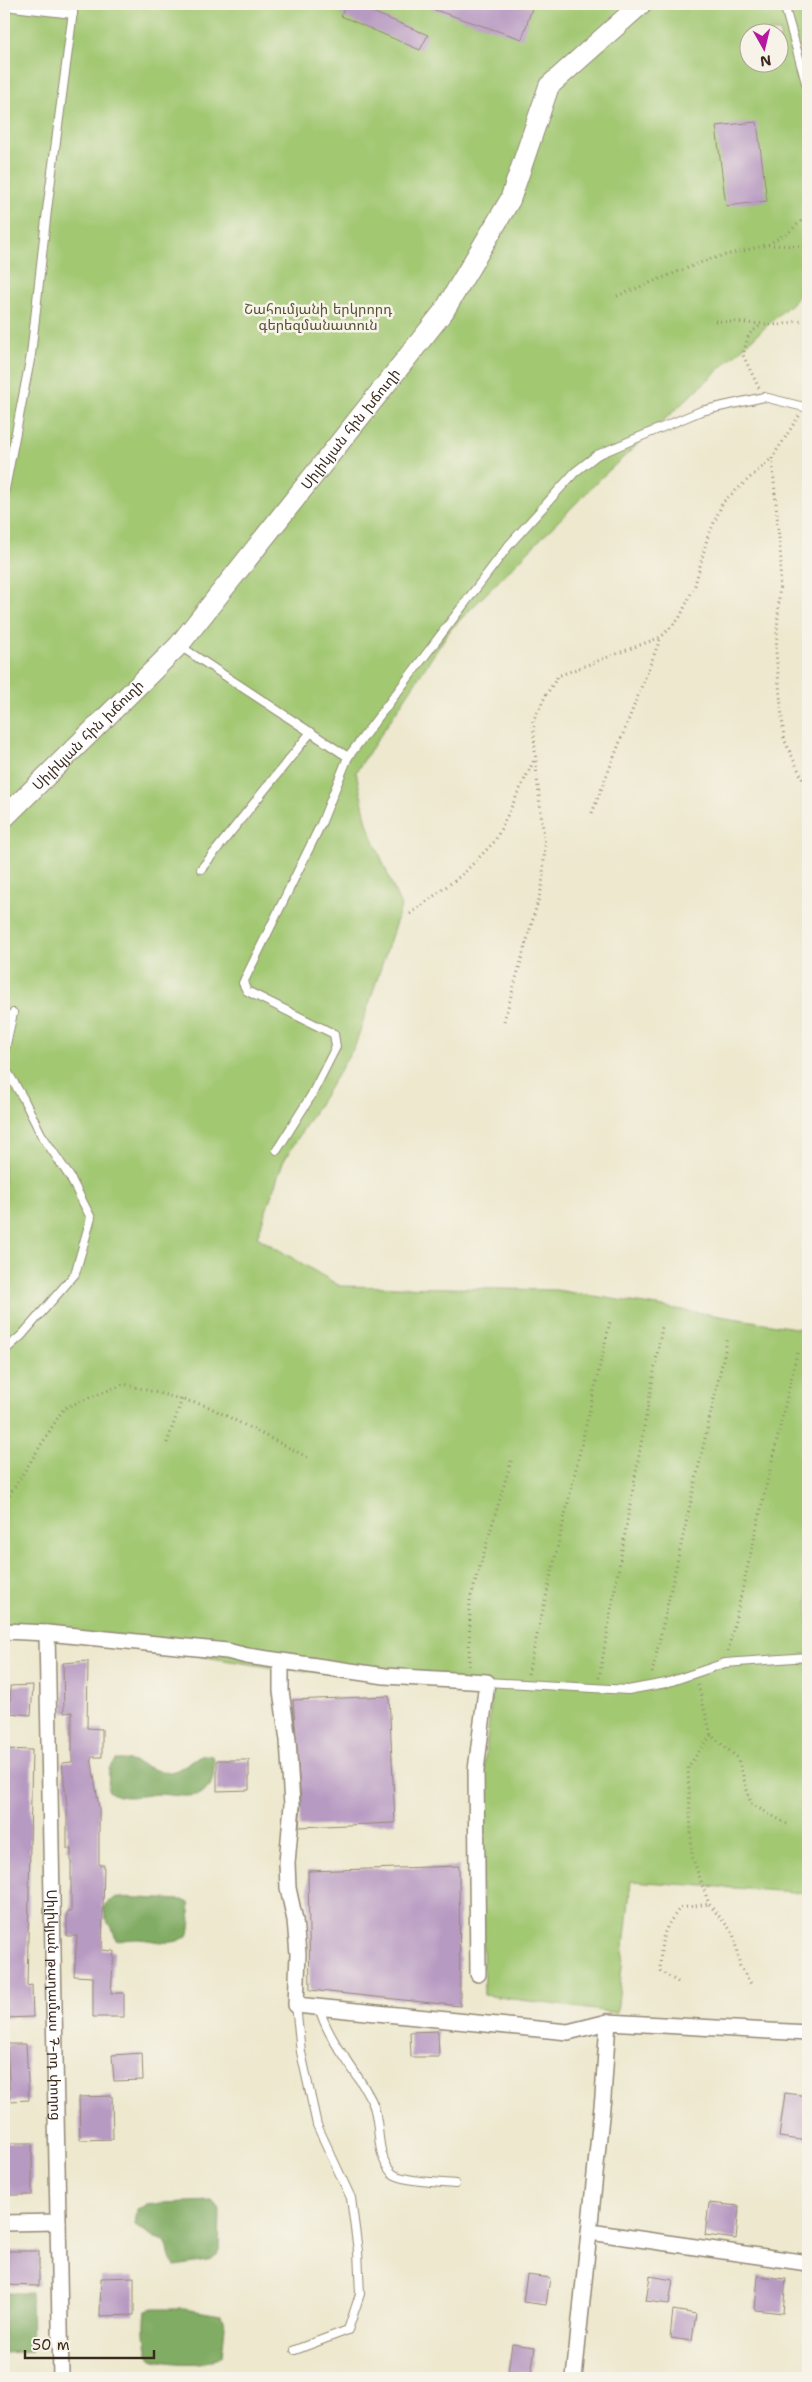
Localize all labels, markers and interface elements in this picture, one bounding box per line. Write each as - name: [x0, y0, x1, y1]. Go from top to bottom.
- north arrow: [740, 22, 790, 72]
- text: N: [759, 51, 773, 71]
- park label: Շահումյանի երկրորդ գերեզմանատուն: [244, 300, 392, 334]
- street label: Սիլիկյան հին խճուղի: [297, 365, 404, 493]
- street label: Սիլիկյան հին խճուղի: [29, 676, 147, 794]
- street label: Սիլիկյան թաղամաս 7-րդ փողոց: [43, 1889, 65, 2121]
- scale bar: [25, 2327, 154, 2359]
- text: 50 m: [32, 2335, 70, 2355]

